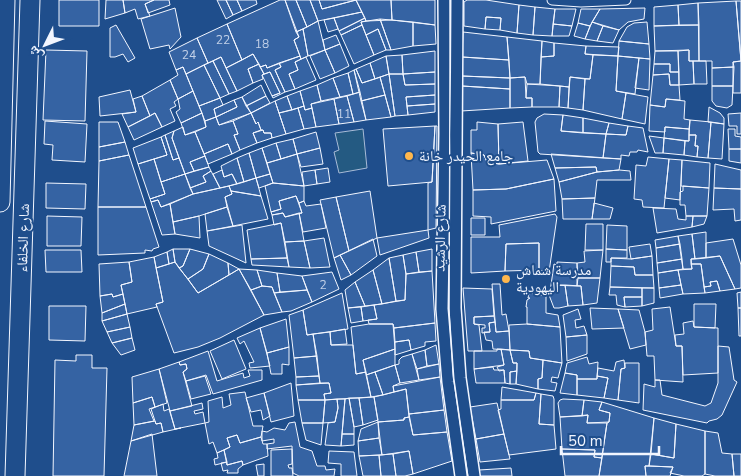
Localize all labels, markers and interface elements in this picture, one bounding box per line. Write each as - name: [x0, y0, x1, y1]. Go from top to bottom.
- north arrow: [20, 20, 70, 70]
- house number: 22: [216, 32, 230, 48]
- house number: 18: [255, 36, 269, 52]
- text: ش: [24, 41, 48, 65]
- house number: 24: [182, 47, 196, 63]
- house number: 11: [337, 106, 351, 122]
- place label: جامع الحيدر خانة: [419, 146, 514, 166]
- marker: جامع الحيدر خانة: [403, 150, 415, 162]
- street label: شارع الخلفاء: [12, 203, 34, 273]
- street label: شارع الرشيد: [429, 204, 451, 272]
- place label: مدرسة شماش اليهودية: [516, 260, 591, 297]
- marker: مدرسة شماش اليهودية: [500, 273, 512, 285]
- house number: 2: [319, 277, 327, 293]
- scale bar: [561, 424, 658, 456]
- text: 50 m: [568, 431, 603, 451]

